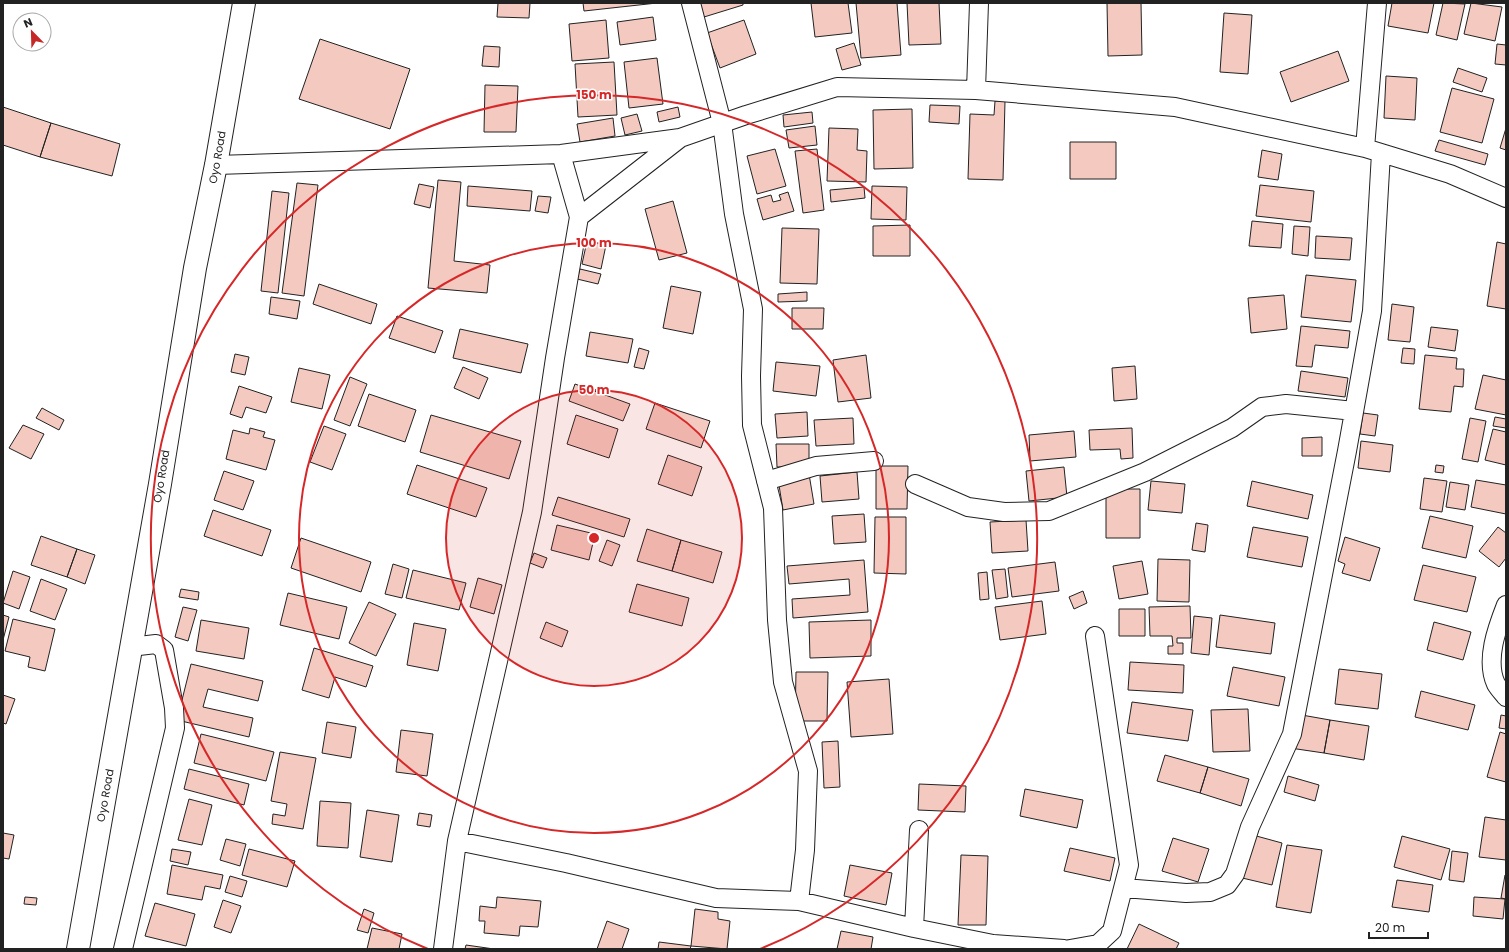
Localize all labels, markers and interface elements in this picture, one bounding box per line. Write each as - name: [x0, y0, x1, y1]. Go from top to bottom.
- north arrow: [12, 12, 52, 52]
- text: N: [21, 14, 35, 32]
- text: 150 m: [576, 86, 612, 103]
- street label: Oyo Road: [204, 130, 230, 185]
- text: 100 m: [576, 234, 612, 251]
- text: 50 m: [579, 381, 610, 398]
- street label: Oyo Road: [149, 449, 173, 504]
- centre of rings: [587, 531, 601, 545]
- street label: Oyo Road: [93, 768, 118, 823]
- scale bar: [1369, 914, 1428, 940]
- text: 20 m: [1375, 919, 1405, 936]

